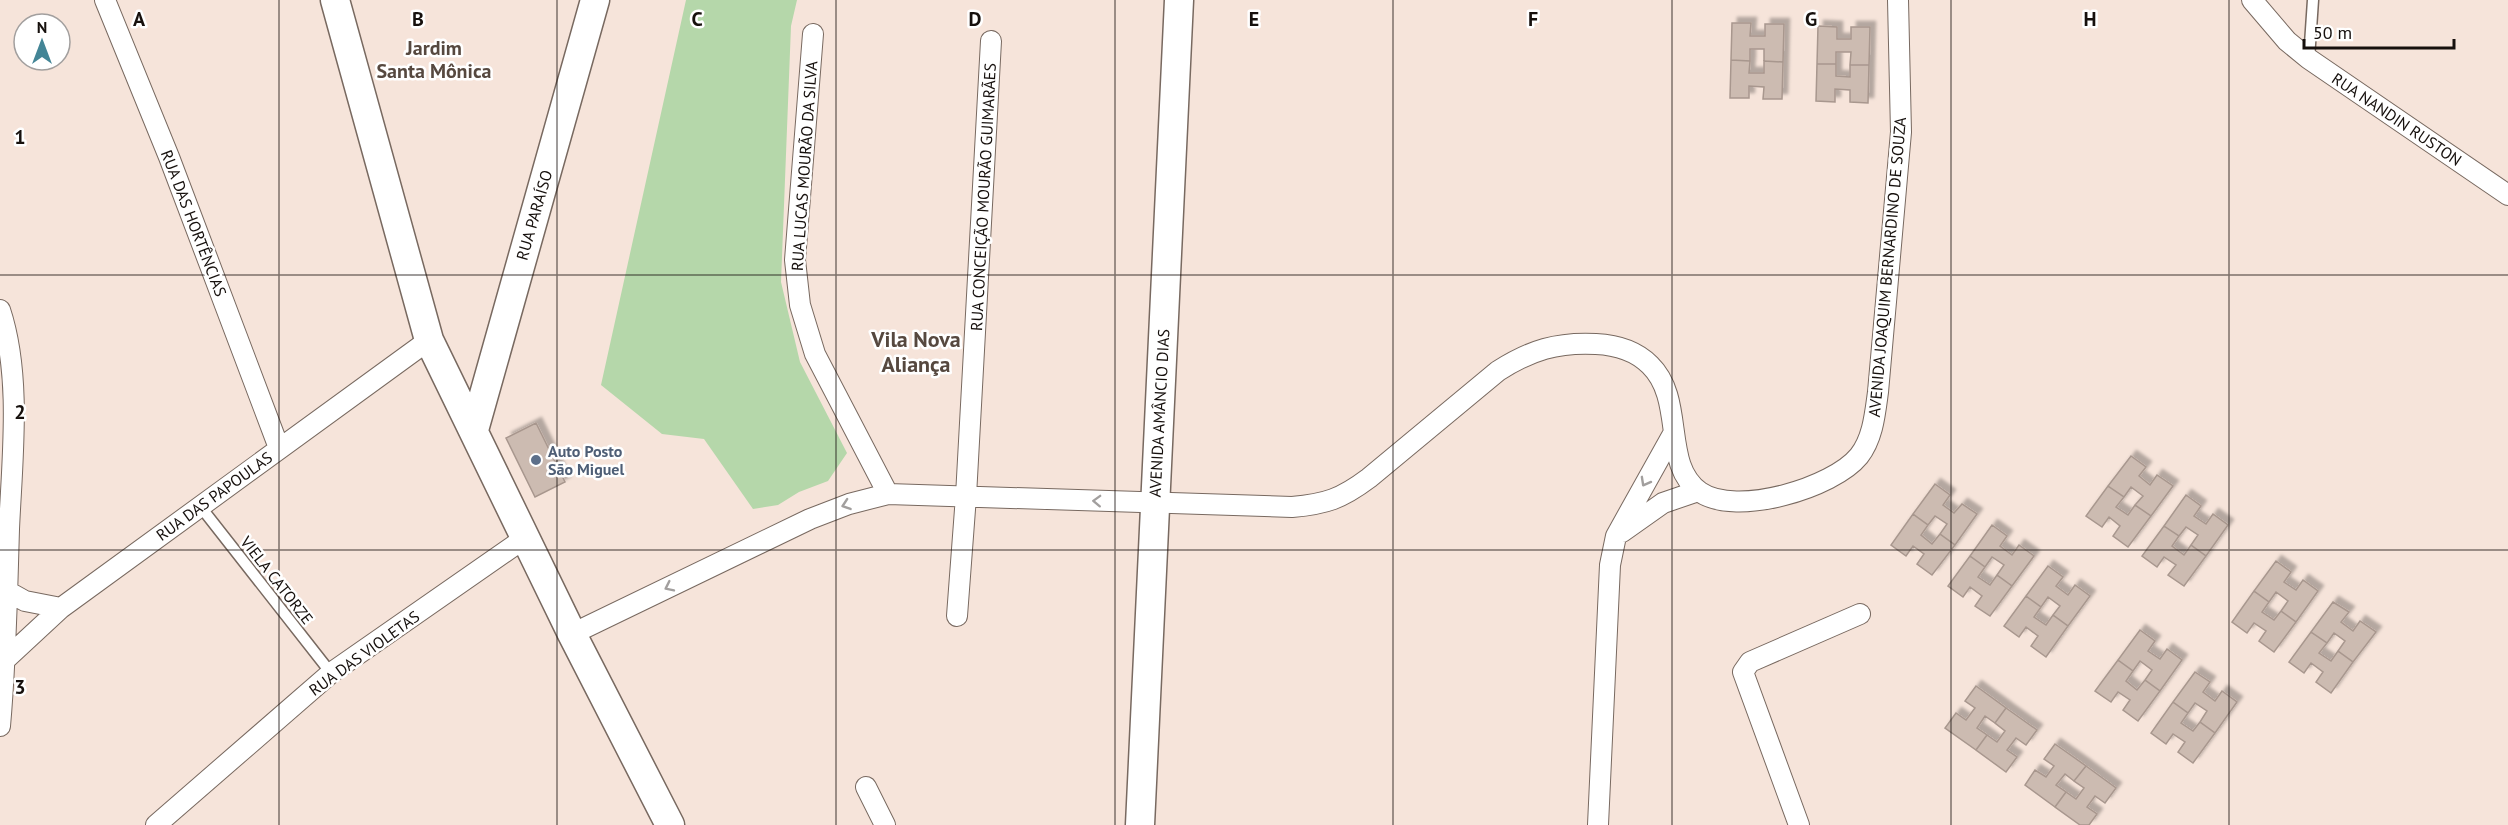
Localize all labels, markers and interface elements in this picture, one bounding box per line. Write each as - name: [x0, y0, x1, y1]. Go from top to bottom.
- text: A: [133, 6, 146, 32]
- text: B: [412, 6, 424, 32]
- text: C: [691, 6, 703, 32]
- text: D: [969, 6, 982, 32]
- text: E: [1249, 6, 1259, 32]
- text: F: [1528, 6, 1538, 32]
- text: G: [1805, 6, 1817, 32]
- text: H: [2083, 6, 2097, 32]
- north arrow: [12, 12, 72, 72]
- scale bar: [2304, 12, 2454, 50]
- text: N: [37, 17, 47, 37]
- text: 50 m: [2313, 21, 2352, 44]
- district label: Jardim Santa Mônica: [377, 35, 492, 84]
- street label: RUA LUCAS MOURÃO DA SILVA: [787, 60, 821, 272]
- street label: RUA CONCEIÇÃO MOURÃO GUIMARÃES: [966, 62, 1000, 332]
- street label: RUA NANDIN RUSTON: [2328, 68, 2466, 170]
- street label: AVENIDA JOAQUIM BERNARDINO DE SOUZA: [1864, 116, 1910, 418]
- text: 1: [14, 124, 26, 150]
- street label: RUA DAS HORTÊNCIAS: [157, 147, 231, 299]
- street label: RUA PARAÍSO: [512, 168, 556, 262]
- district label: Vila Nova Aliança: [870, 325, 961, 378]
- street label: AVENIDA AMÂNCIO DIAS: [1145, 328, 1173, 498]
- text: 2: [14, 399, 26, 425]
- place label: Auto Posto São Miguel: [548, 441, 624, 479]
- street label: RUA DAS PAPOULAS: [152, 447, 276, 545]
- marker: Auto Posto São Miguel: [529, 453, 543, 467]
- one-way arrow: [1641, 476, 1652, 486]
- one-way arrow: [1092, 495, 1101, 508]
- one-way arrow: [841, 498, 852, 511]
- street label: VIELA CATORZE: [236, 531, 318, 628]
- one-way arrow: [665, 580, 676, 592]
- street label: RUA DAS VIOLETAS: [305, 606, 423, 700]
- text: 3: [14, 674, 26, 700]

